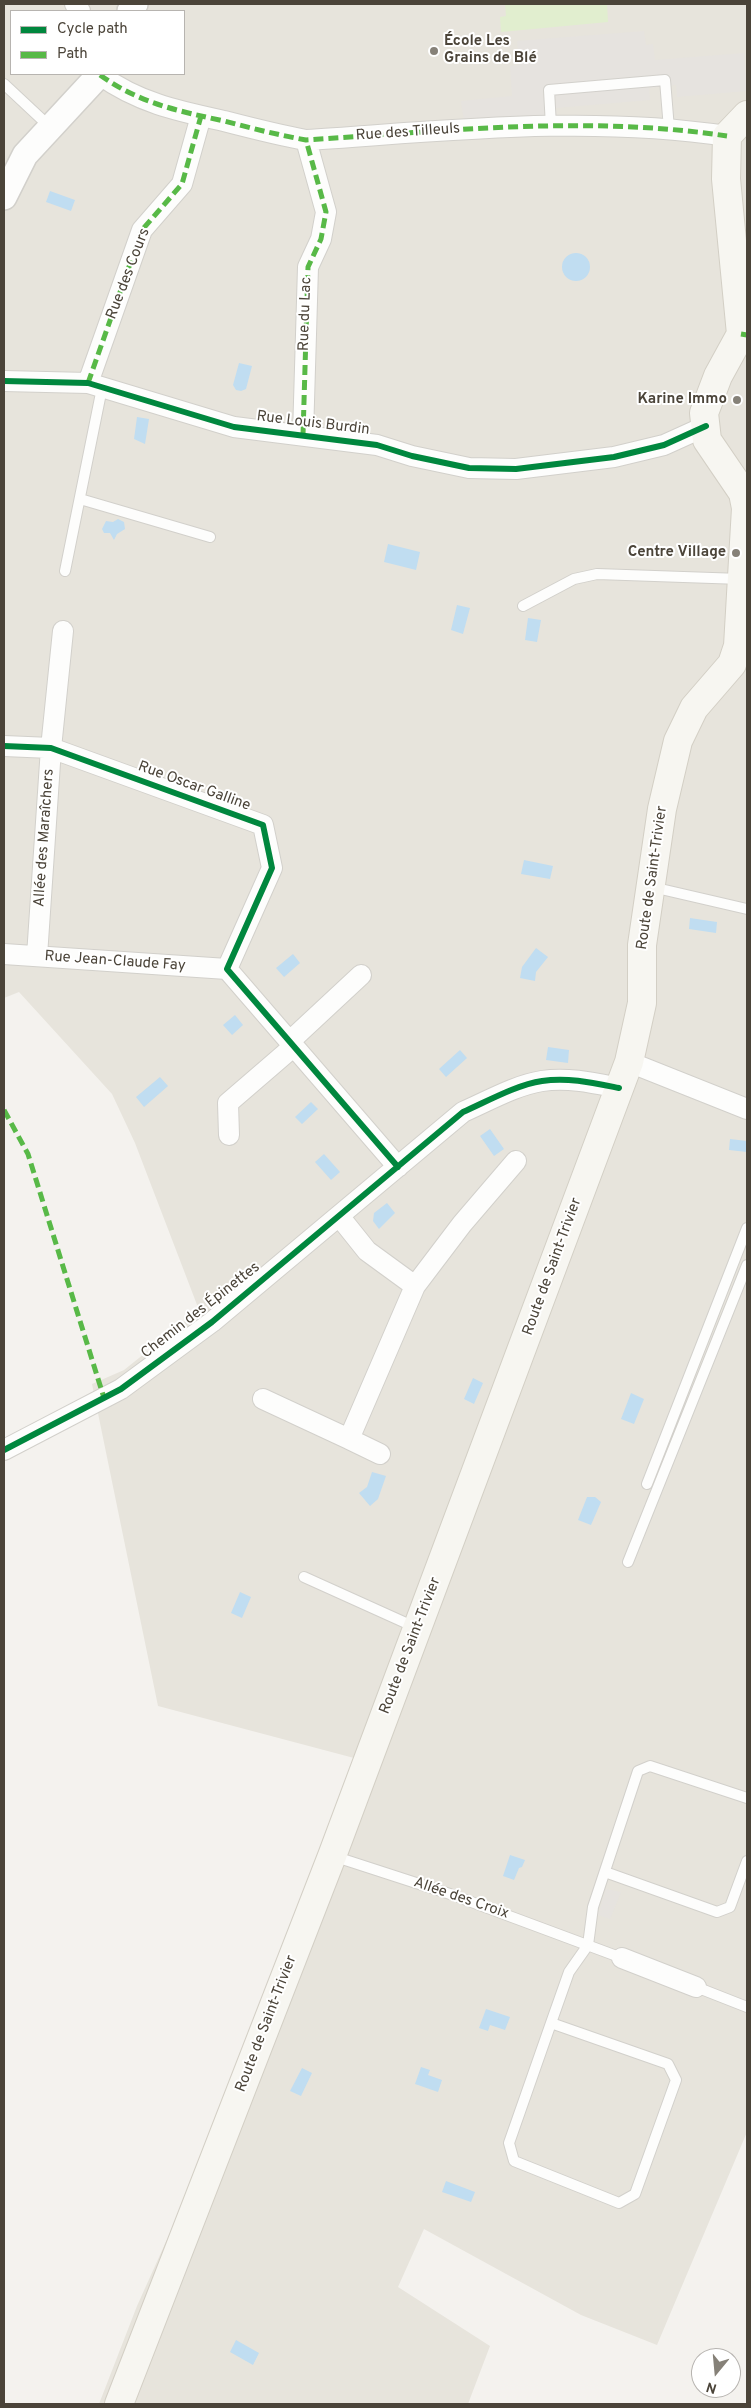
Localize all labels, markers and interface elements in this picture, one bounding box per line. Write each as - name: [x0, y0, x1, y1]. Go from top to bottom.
- legend: [10, 10, 185, 75]
- text: Cycle path: [57, 20, 128, 39]
- place label: École Les Grains de Blé: [444, 33, 537, 68]
- text: Path: [57, 45, 88, 64]
- marker: École Les Grains de Blé: [428, 45, 440, 57]
- street label: Rue des Tilleuls: [355, 120, 461, 146]
- street label: Rue des Cours: [103, 226, 155, 322]
- street label: Rue du Lac: [296, 277, 316, 351]
- place label: Karine Immo: [638, 391, 727, 409]
- marker: Karine Immo: [731, 394, 743, 406]
- street label: Rue Louis Burdin: [255, 408, 371, 440]
- place label: Centre Village: [628, 544, 726, 562]
- marker: Centre Village: [730, 547, 742, 559]
- street label: Rue Oscar Galline: [135, 758, 253, 816]
- street label: Allée des Maraîchers: [31, 768, 59, 908]
- street label: Route de Saint-Trivier: [634, 805, 672, 951]
- street label: Rue Jean-Claude Fay: [44, 948, 186, 976]
- street label: Route de Saint-Trivier: [520, 1196, 586, 1338]
- street label: Chemin des Épinettes: [138, 1259, 264, 1363]
- street label: Route de Saint-Trivier: [377, 1575, 445, 1717]
- street label: Allée des Croix: [411, 1874, 511, 1924]
- street label: Route de Saint-Trivier: [233, 1953, 301, 2095]
- north arrow: [691, 2348, 741, 2398]
- text: N: [704, 2377, 719, 2396]

